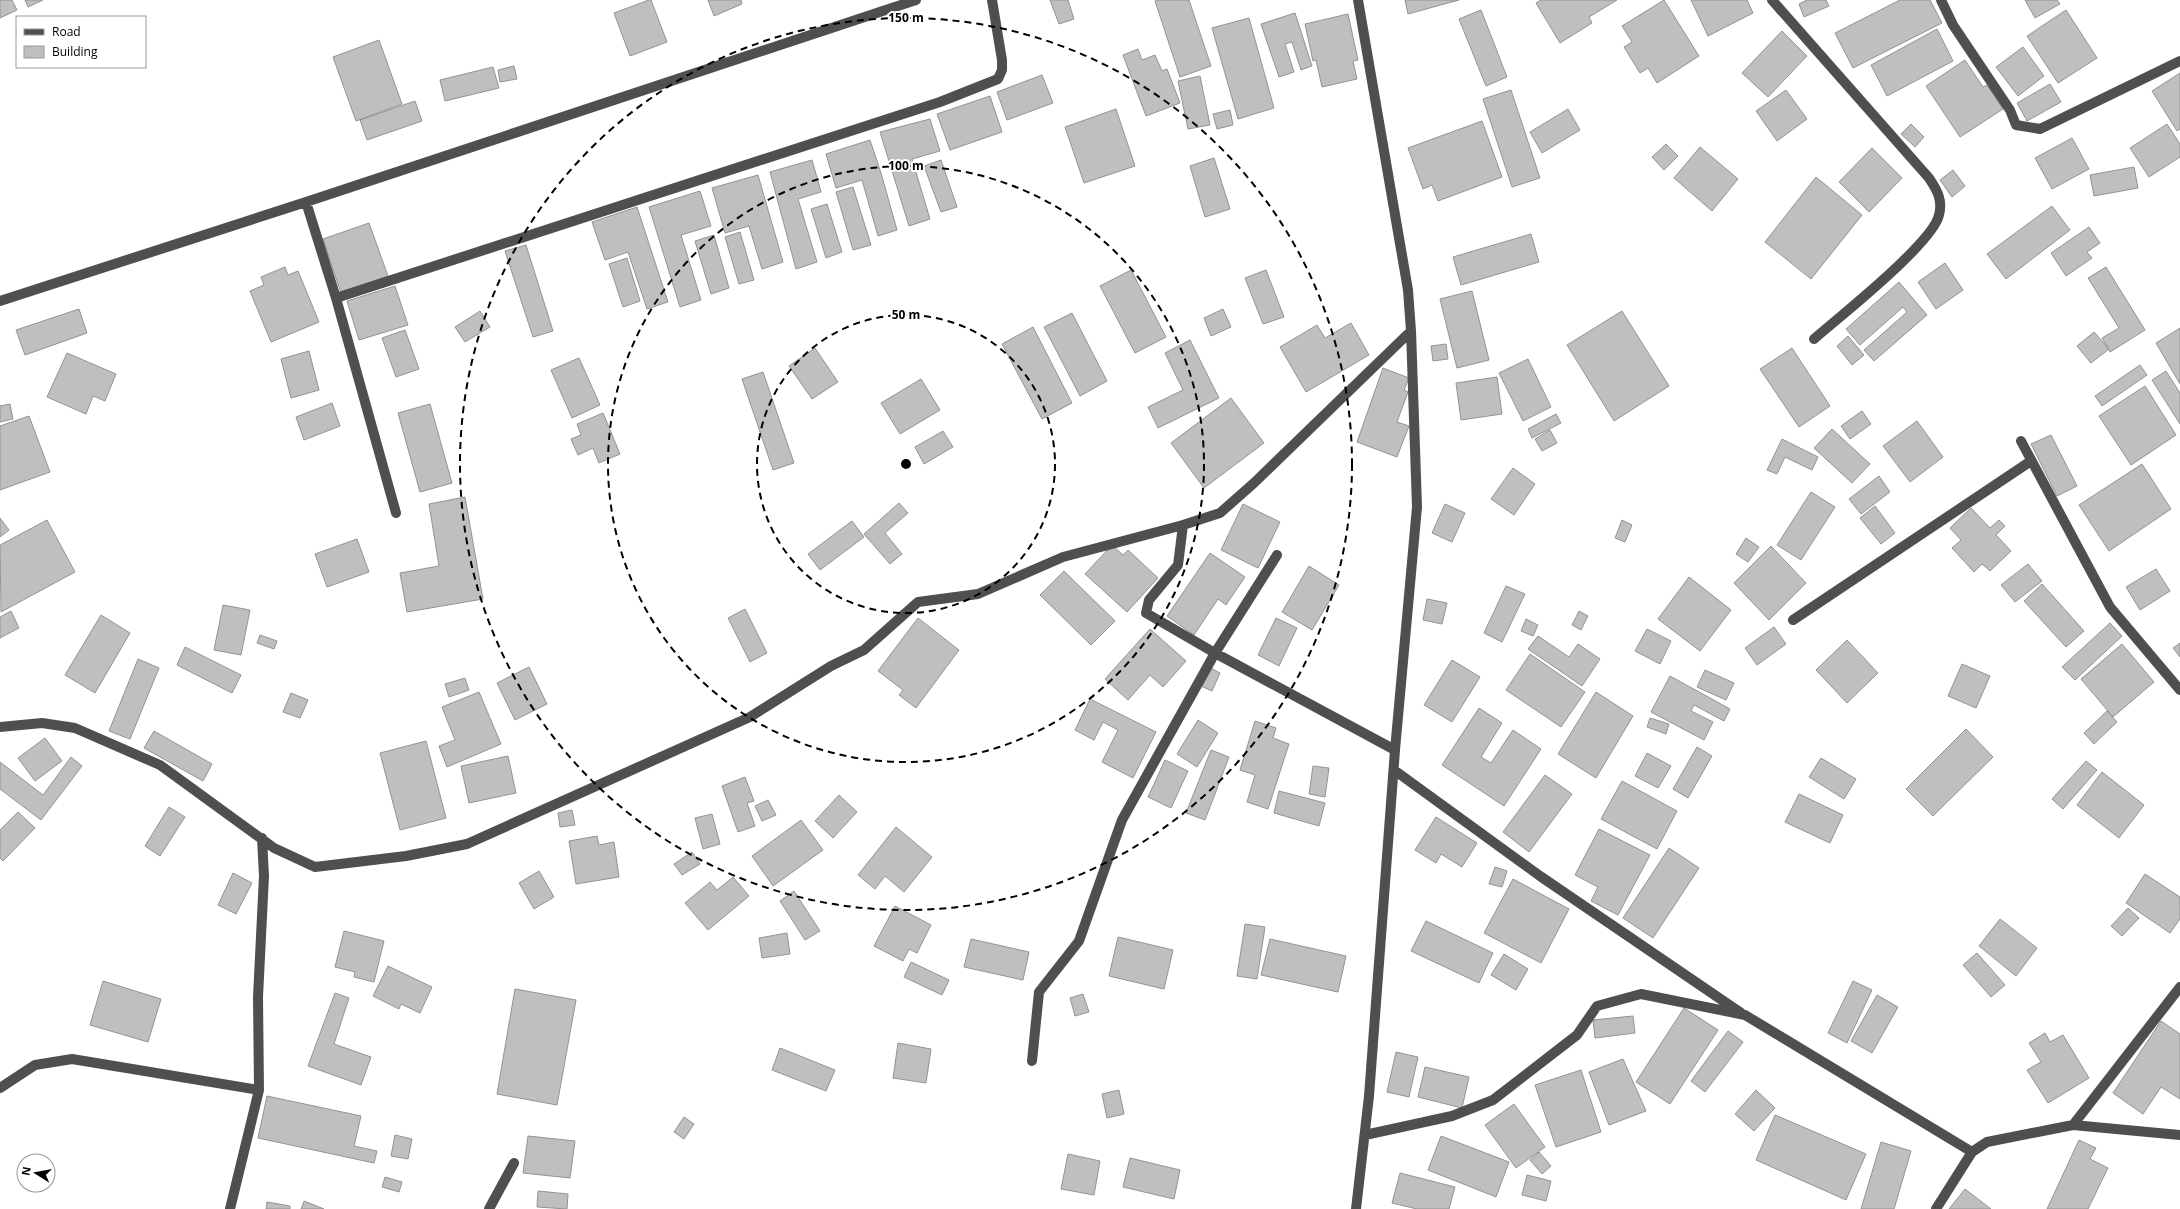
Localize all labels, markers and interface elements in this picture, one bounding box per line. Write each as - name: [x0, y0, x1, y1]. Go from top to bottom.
- text: 150 m: [888, 9, 924, 26]
- legend: [16, 16, 146, 68]
- text: Road: [52, 23, 81, 40]
- text: Building: [52, 43, 98, 60]
- text: 100 m: [888, 157, 924, 174]
- text: 50 m: [892, 306, 920, 323]
- centre of rings: [899, 457, 913, 471]
- north arrow: [16, 1153, 56, 1193]
- text: N: [17, 1165, 34, 1177]

